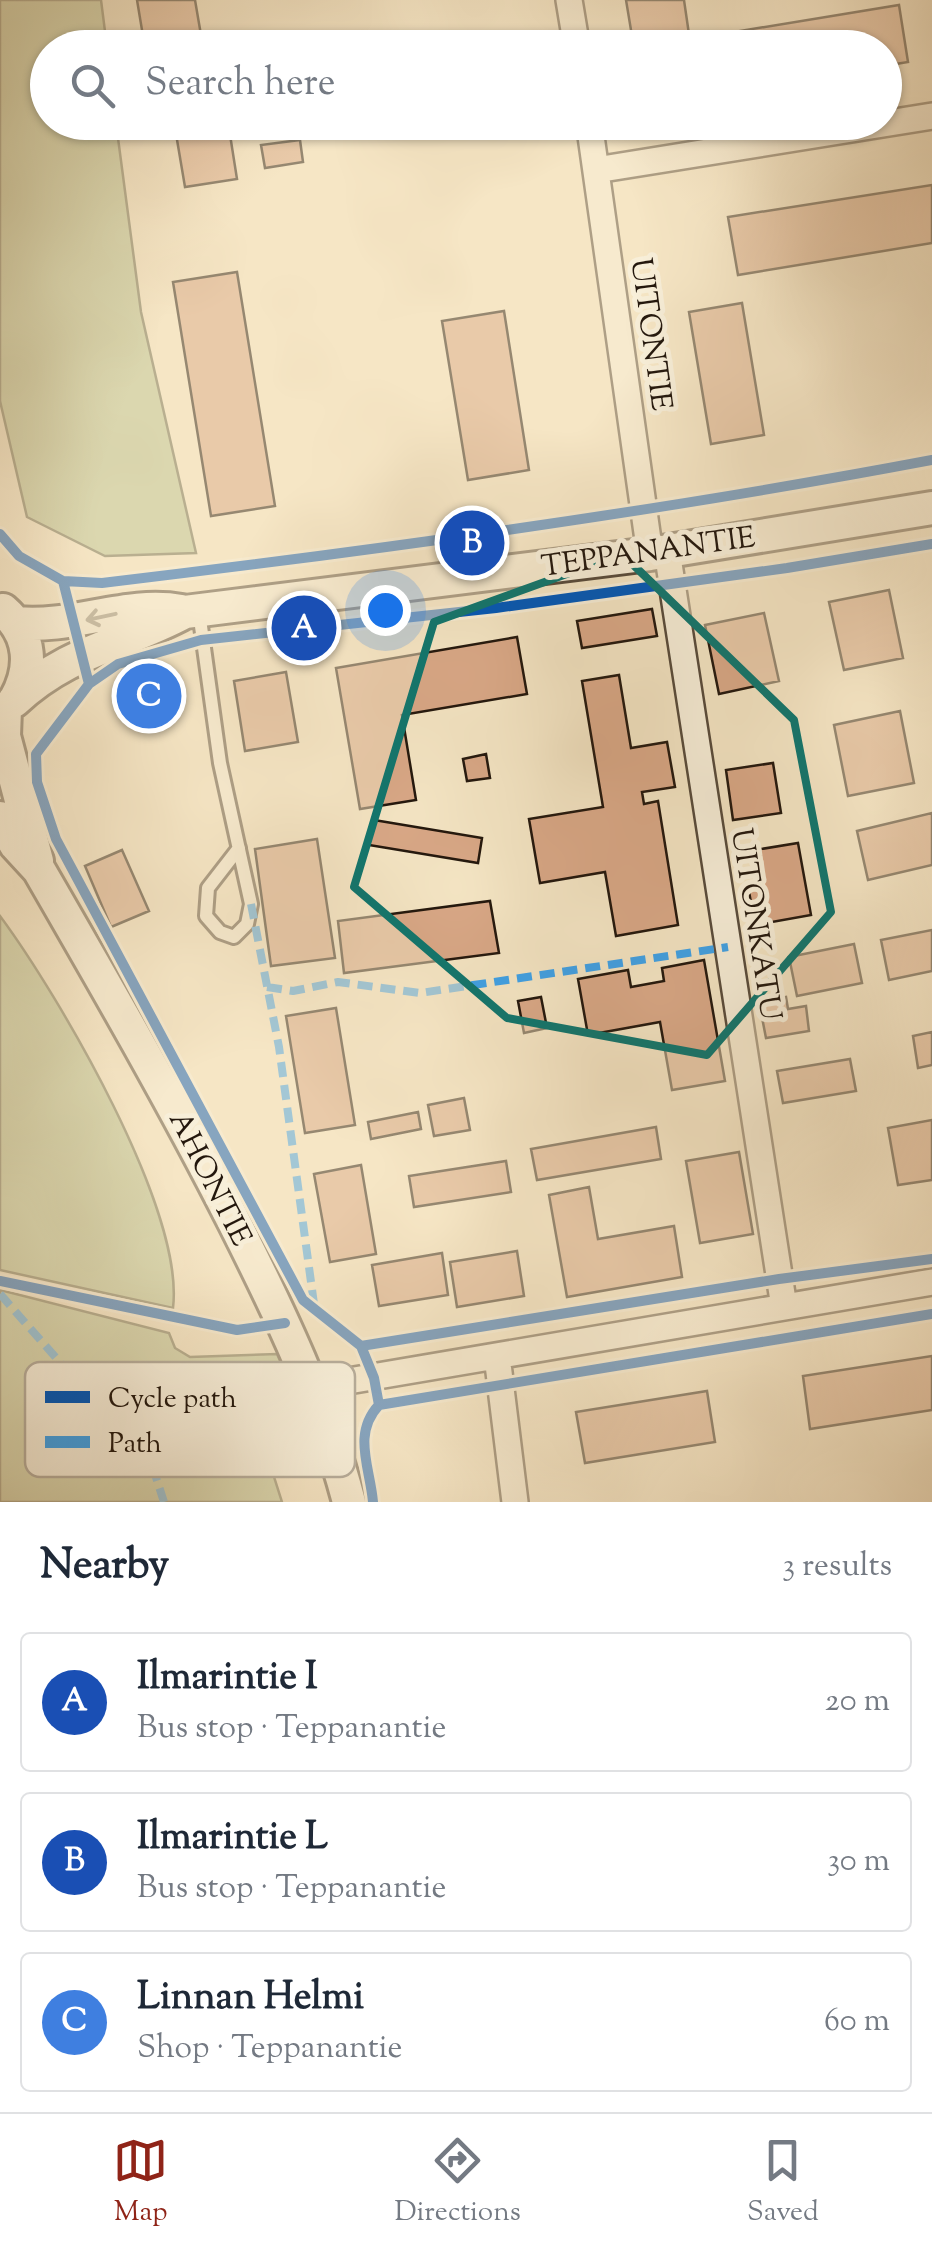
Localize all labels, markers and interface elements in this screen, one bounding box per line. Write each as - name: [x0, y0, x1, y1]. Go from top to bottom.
- search box: [30, 30, 902, 140]
- icon: search: [65, 58, 120, 113]
- text: Search here: [145, 58, 336, 112]
- street label: UITONTIE: [618, 255, 681, 413]
- pin: B: [440, 506, 504, 580]
- street label: TEPPANANTIE: [539, 517, 758, 590]
- your location: [360, 585, 411, 636]
- pin: A: [272, 590, 336, 666]
- one-way arrow: [86, 608, 118, 627]
- pin: C: [116, 658, 182, 734]
- street label: UITONKATU: [718, 825, 791, 1023]
- street label: AHONTIE: [156, 1104, 261, 1254]
- legend: [25, 1362, 355, 1477]
- text: Cycle path: [108, 1380, 237, 1420]
- text: Path: [108, 1425, 162, 1465]
- text: Nearby: [40, 1537, 169, 1597]
- text: 3 results: [782, 1544, 892, 1590]
- text: Ilmarintie I: [137, 1652, 317, 1706]
- text: A: [62, 1679, 87, 1725]
- text: 20 m: [825, 1679, 890, 1725]
- text: Bus stop · Teppanantie: [137, 1706, 446, 1752]
- text: Ilmarintie L: [137, 1812, 328, 1866]
- text: B: [64, 1839, 85, 1885]
- text: 30 m: [827, 1839, 890, 1885]
- text: Bus stop · Teppanantie: [137, 1866, 446, 1912]
- text: Linnan Helmi: [137, 1972, 364, 2026]
- text: C: [62, 1999, 87, 2045]
- text: 60 m: [824, 1999, 890, 2045]
- text: Shop · Teppanantie: [137, 2026, 402, 2072]
- tab: Map: [113, 2133, 168, 2233]
- tab: Directions: [394, 2133, 521, 2233]
- tab: Saved: [747, 2133, 819, 2233]

